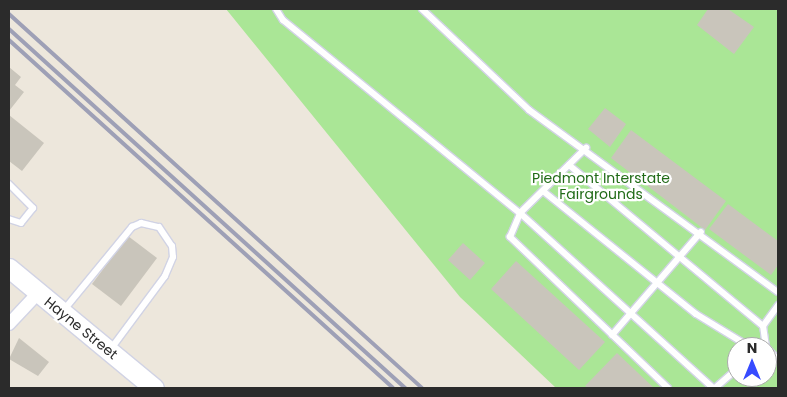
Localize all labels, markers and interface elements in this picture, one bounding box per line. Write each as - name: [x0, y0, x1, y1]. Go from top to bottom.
- park label: Piedmont Interstate Fairgrounds: [532, 170, 670, 202]
- street label: Hayne Street: [41, 293, 121, 363]
- north arrow: [727, 337, 777, 387]
- text: N: [747, 338, 757, 358]

